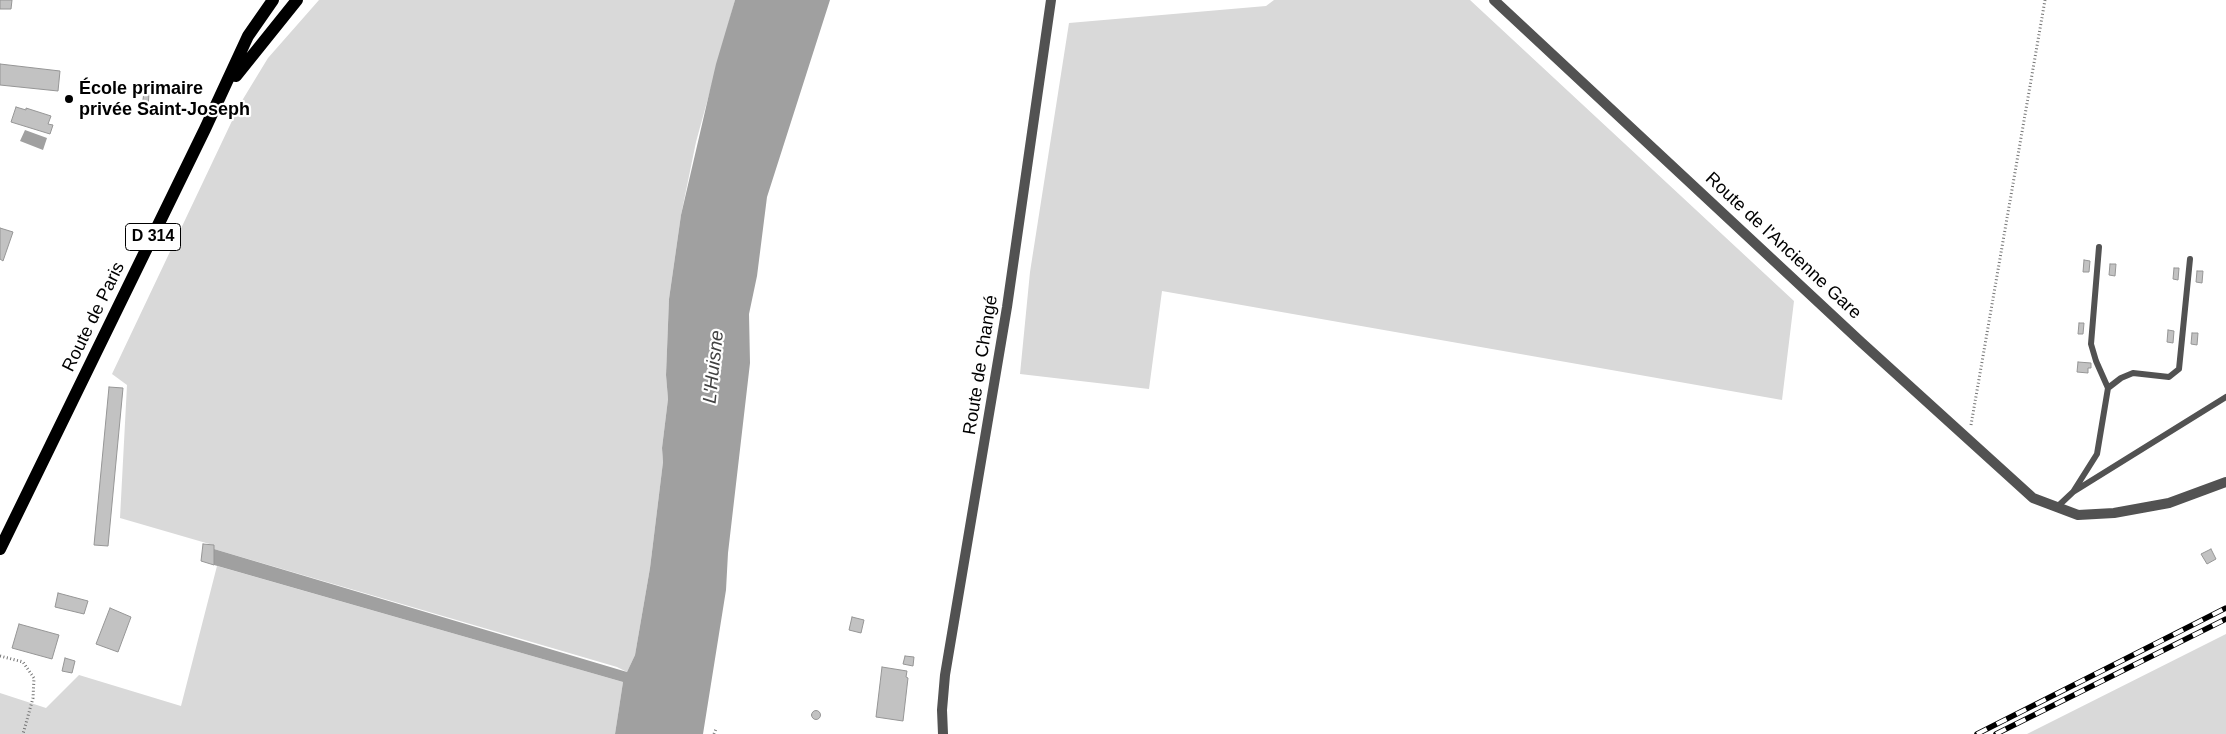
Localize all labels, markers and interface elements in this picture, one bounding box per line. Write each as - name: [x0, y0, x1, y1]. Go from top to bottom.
- place label: École primaire privée Saint-Joseph: [79, 78, 250, 120]
- marker: École primaire privée Saint-Joseph: [63, 93, 75, 105]
- street label: Route de l'Ancienne Gare: [1700, 168, 1866, 324]
- road number: D 314: [126, 223, 180, 250]
- street label: Route de Paris: [58, 259, 130, 375]
- street label: Route de Changé: [959, 294, 1003, 436]
- water label: L'Huisne: [699, 329, 729, 405]

